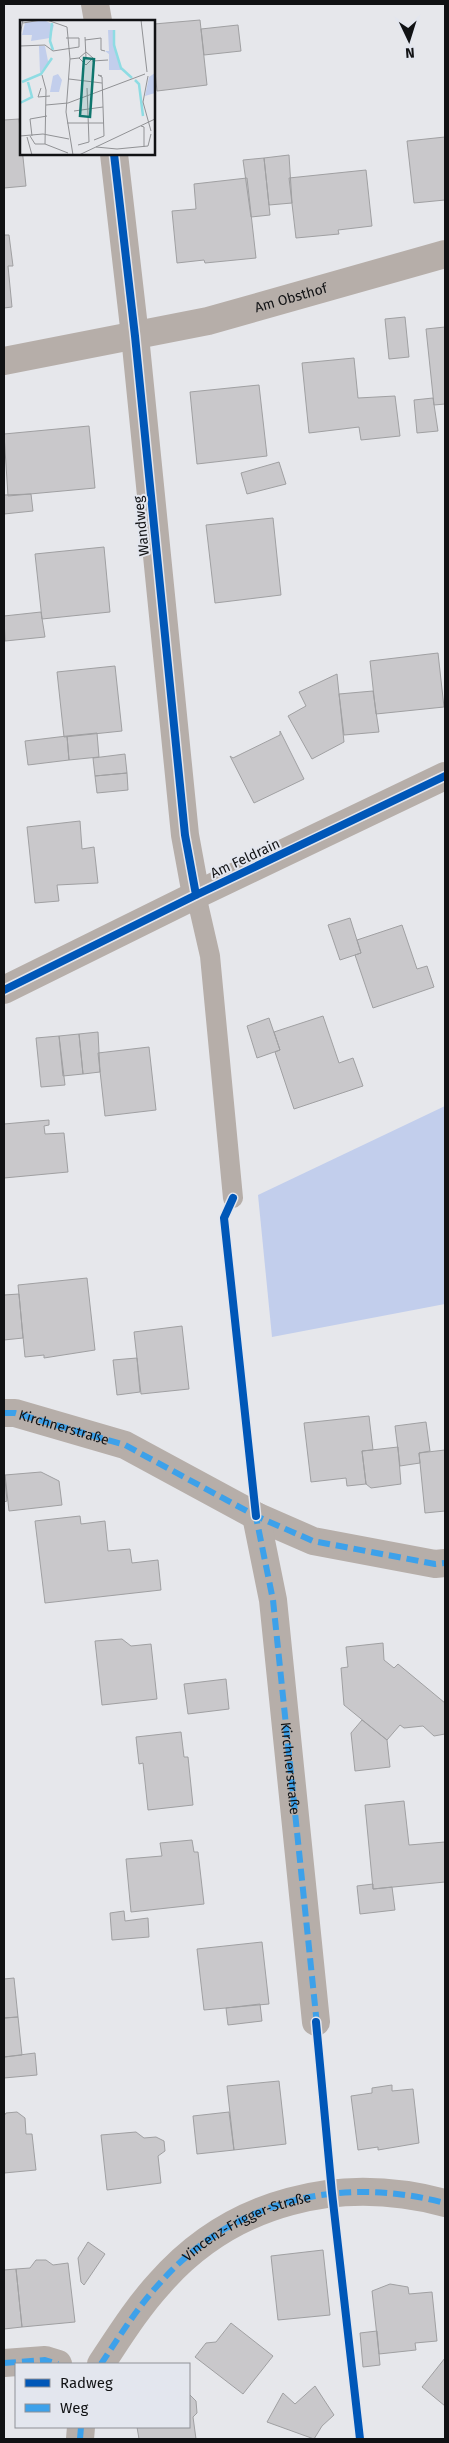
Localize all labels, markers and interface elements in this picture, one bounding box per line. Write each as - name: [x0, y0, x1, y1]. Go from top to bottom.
- north arrow: [384, 15, 434, 65]
- inset map: [20, 20, 155, 155]
- text: N: [405, 44, 415, 61]
- street label: Am Obsthof: [253, 279, 330, 316]
- street label: Wandweg: [130, 494, 153, 557]
- street label: Am Feldrain: [208, 835, 283, 882]
- street label: Kirchnerstraße: [17, 1407, 111, 1449]
- street label: Kirchnerstraße: [277, 1721, 303, 1816]
- street label: Vincenz-Frigger-Straße: [179, 2189, 312, 2265]
- legend: [15, 2363, 190, 2428]
- text: Radweg: [60, 2374, 113, 2392]
- text: Weg: [60, 2399, 88, 2417]

